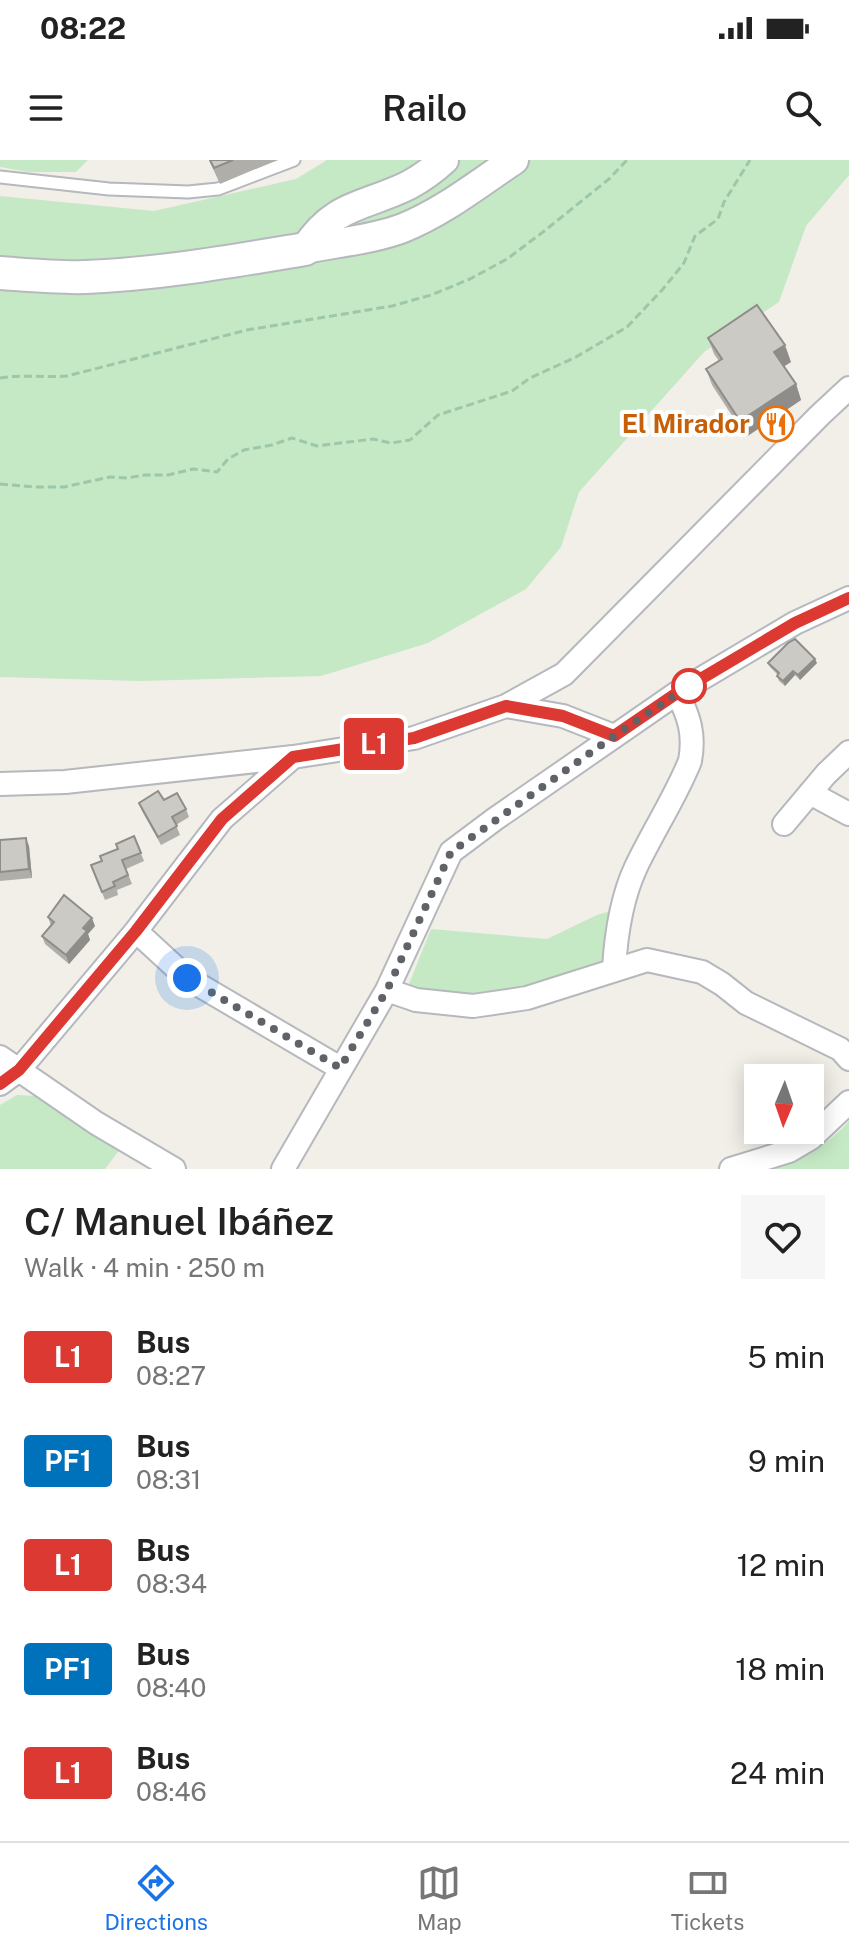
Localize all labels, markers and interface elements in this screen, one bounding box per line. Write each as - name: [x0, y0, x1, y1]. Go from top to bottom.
- text: 08:22: [40, 10, 126, 46]
- icon: menu: [24, 86, 68, 130]
- icon: search: [781, 86, 825, 130]
- text: Railo: [382, 87, 467, 129]
- restaurant icon: El Mirador: [757, 405, 795, 443]
- place label: El Mirador: [622, 408, 750, 439]
- unlabelled marker: [672, 669, 706, 703]
- line badge: L1: [338, 718, 410, 770]
- text: L1: [360, 727, 388, 760]
- your location: [167, 958, 207, 998]
- north arrow: [744, 1064, 824, 1144]
- map controls: [744, 1064, 824, 1144]
- button: heart: [741, 1195, 825, 1279]
- text: C/ Manuel Ibáñez: [24, 1199, 334, 1244]
- text: Walk · 4 min · 250 m: [24, 1252, 265, 1283]
- text: Bus: [136, 1324, 190, 1360]
- text: 5 min: [748, 1339, 825, 1375]
- text: L1: [54, 1340, 82, 1373]
- text: 08:27: [136, 1360, 206, 1391]
- text: Bus: [136, 1428, 190, 1464]
- text: 9 min: [748, 1443, 825, 1479]
- text: PF1: [44, 1444, 92, 1477]
- text: 08:31: [136, 1464, 201, 1495]
- text: Bus: [136, 1532, 190, 1568]
- text: 12 min: [737, 1547, 825, 1583]
- text: L1: [54, 1548, 82, 1581]
- text: 08:34: [136, 1568, 207, 1599]
- text: Bus: [136, 1636, 190, 1672]
- text: 18 min: [735, 1651, 825, 1687]
- text: PF1: [44, 1652, 92, 1685]
- text: 08:40: [136, 1672, 207, 1703]
- text: Bus: [136, 1740, 190, 1776]
- text: 24 min: [730, 1755, 825, 1791]
- text: L1: [54, 1756, 82, 1789]
- text: 08:46: [136, 1776, 207, 1807]
- tab: Directions: [105, 1861, 208, 1935]
- tab: Map: [417, 1861, 462, 1935]
- tab: Tickets: [671, 1861, 744, 1935]

